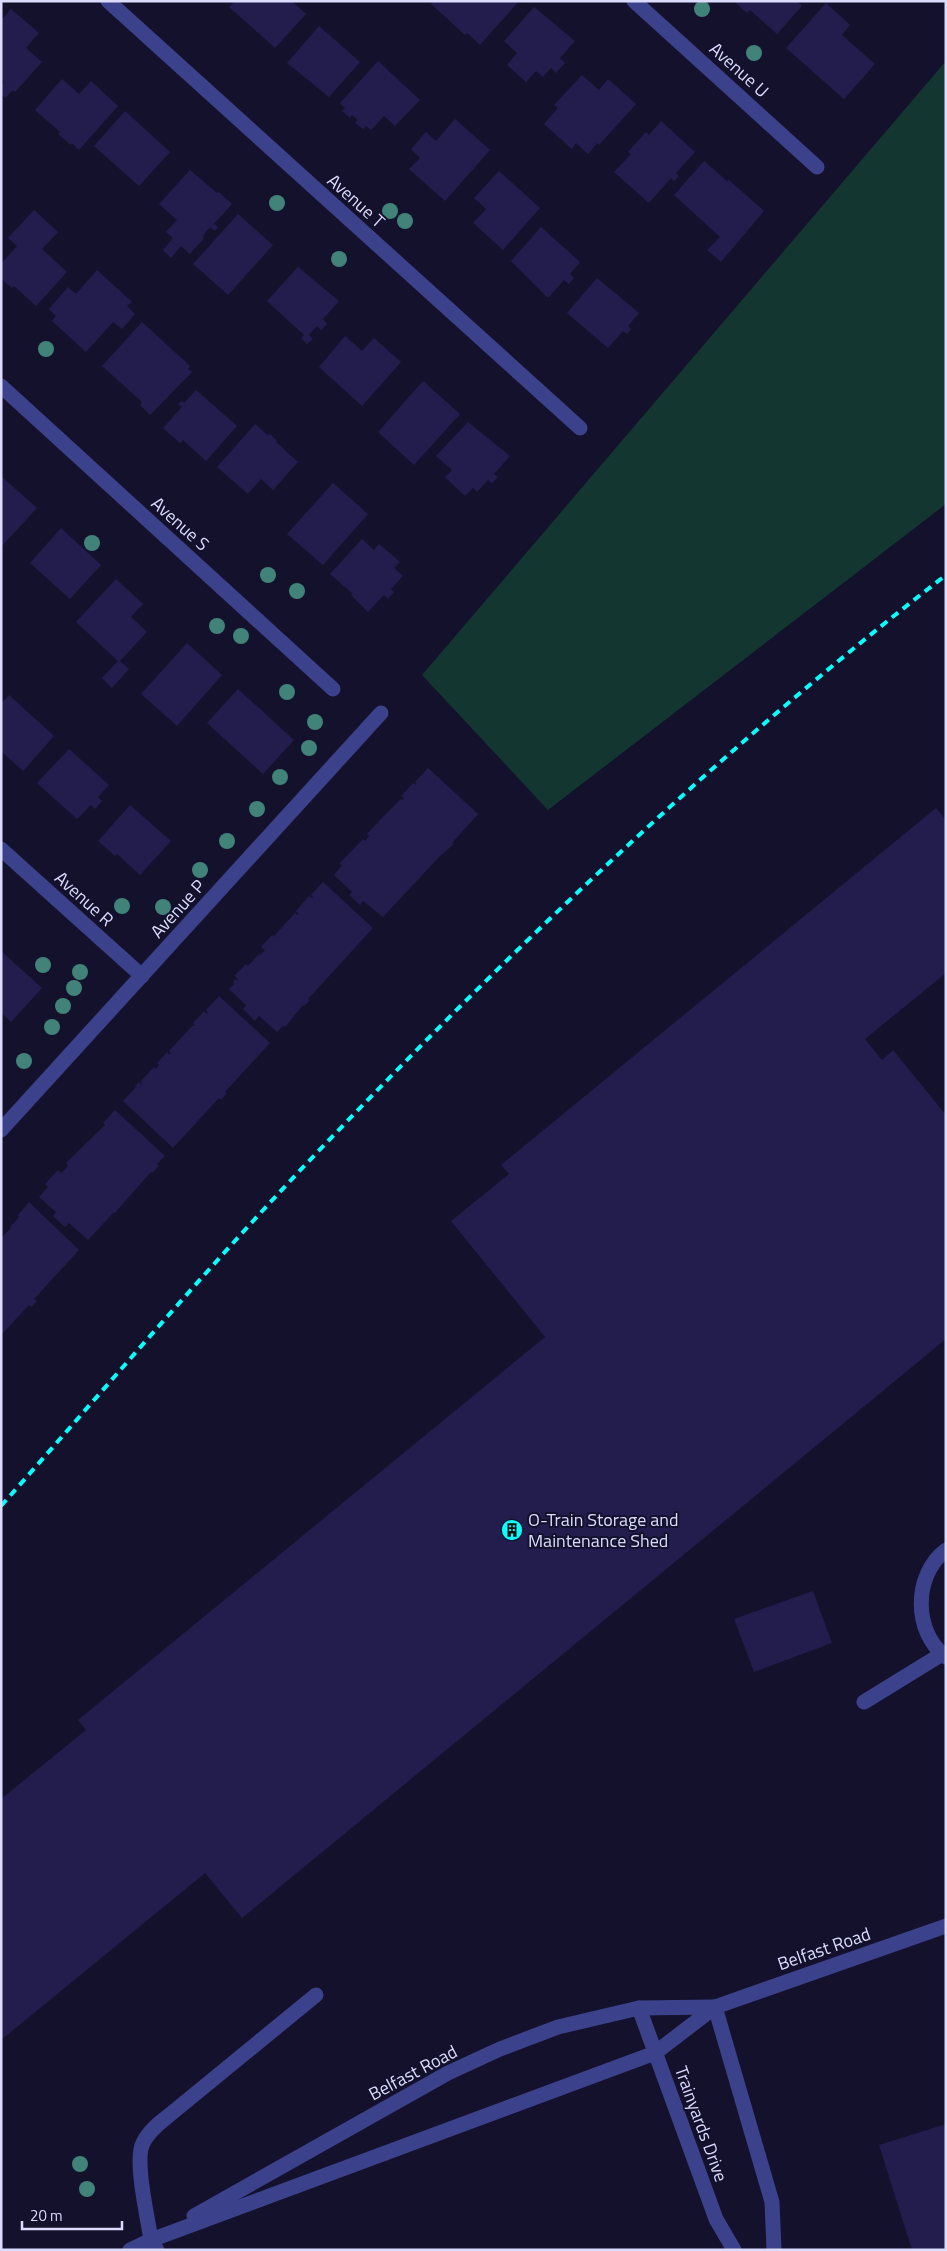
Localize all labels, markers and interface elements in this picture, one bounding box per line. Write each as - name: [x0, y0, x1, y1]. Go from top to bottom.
- street label: Avenue U: [704, 36, 775, 104]
- street label: Avenue T: [321, 167, 392, 234]
- street label: Avenue S: [145, 490, 215, 557]
- street label: Avenue R: [49, 865, 120, 933]
- street label: Avenue P: [144, 873, 212, 944]
- place label: O-Train Storage and Maintenance Shed: [528, 1506, 679, 1554]
- building icon: O-Train Storage and Maintenance Shed: [500, 1518, 524, 1542]
- street label: Belfast Road: [774, 1920, 874, 1977]
- street label: Belfast Road: [364, 2038, 462, 2107]
- street label: Trainyards Drive: [668, 2062, 735, 2186]
- scale bar: [22, 2198, 122, 2230]
- text: 20 m: [30, 2204, 63, 2227]

